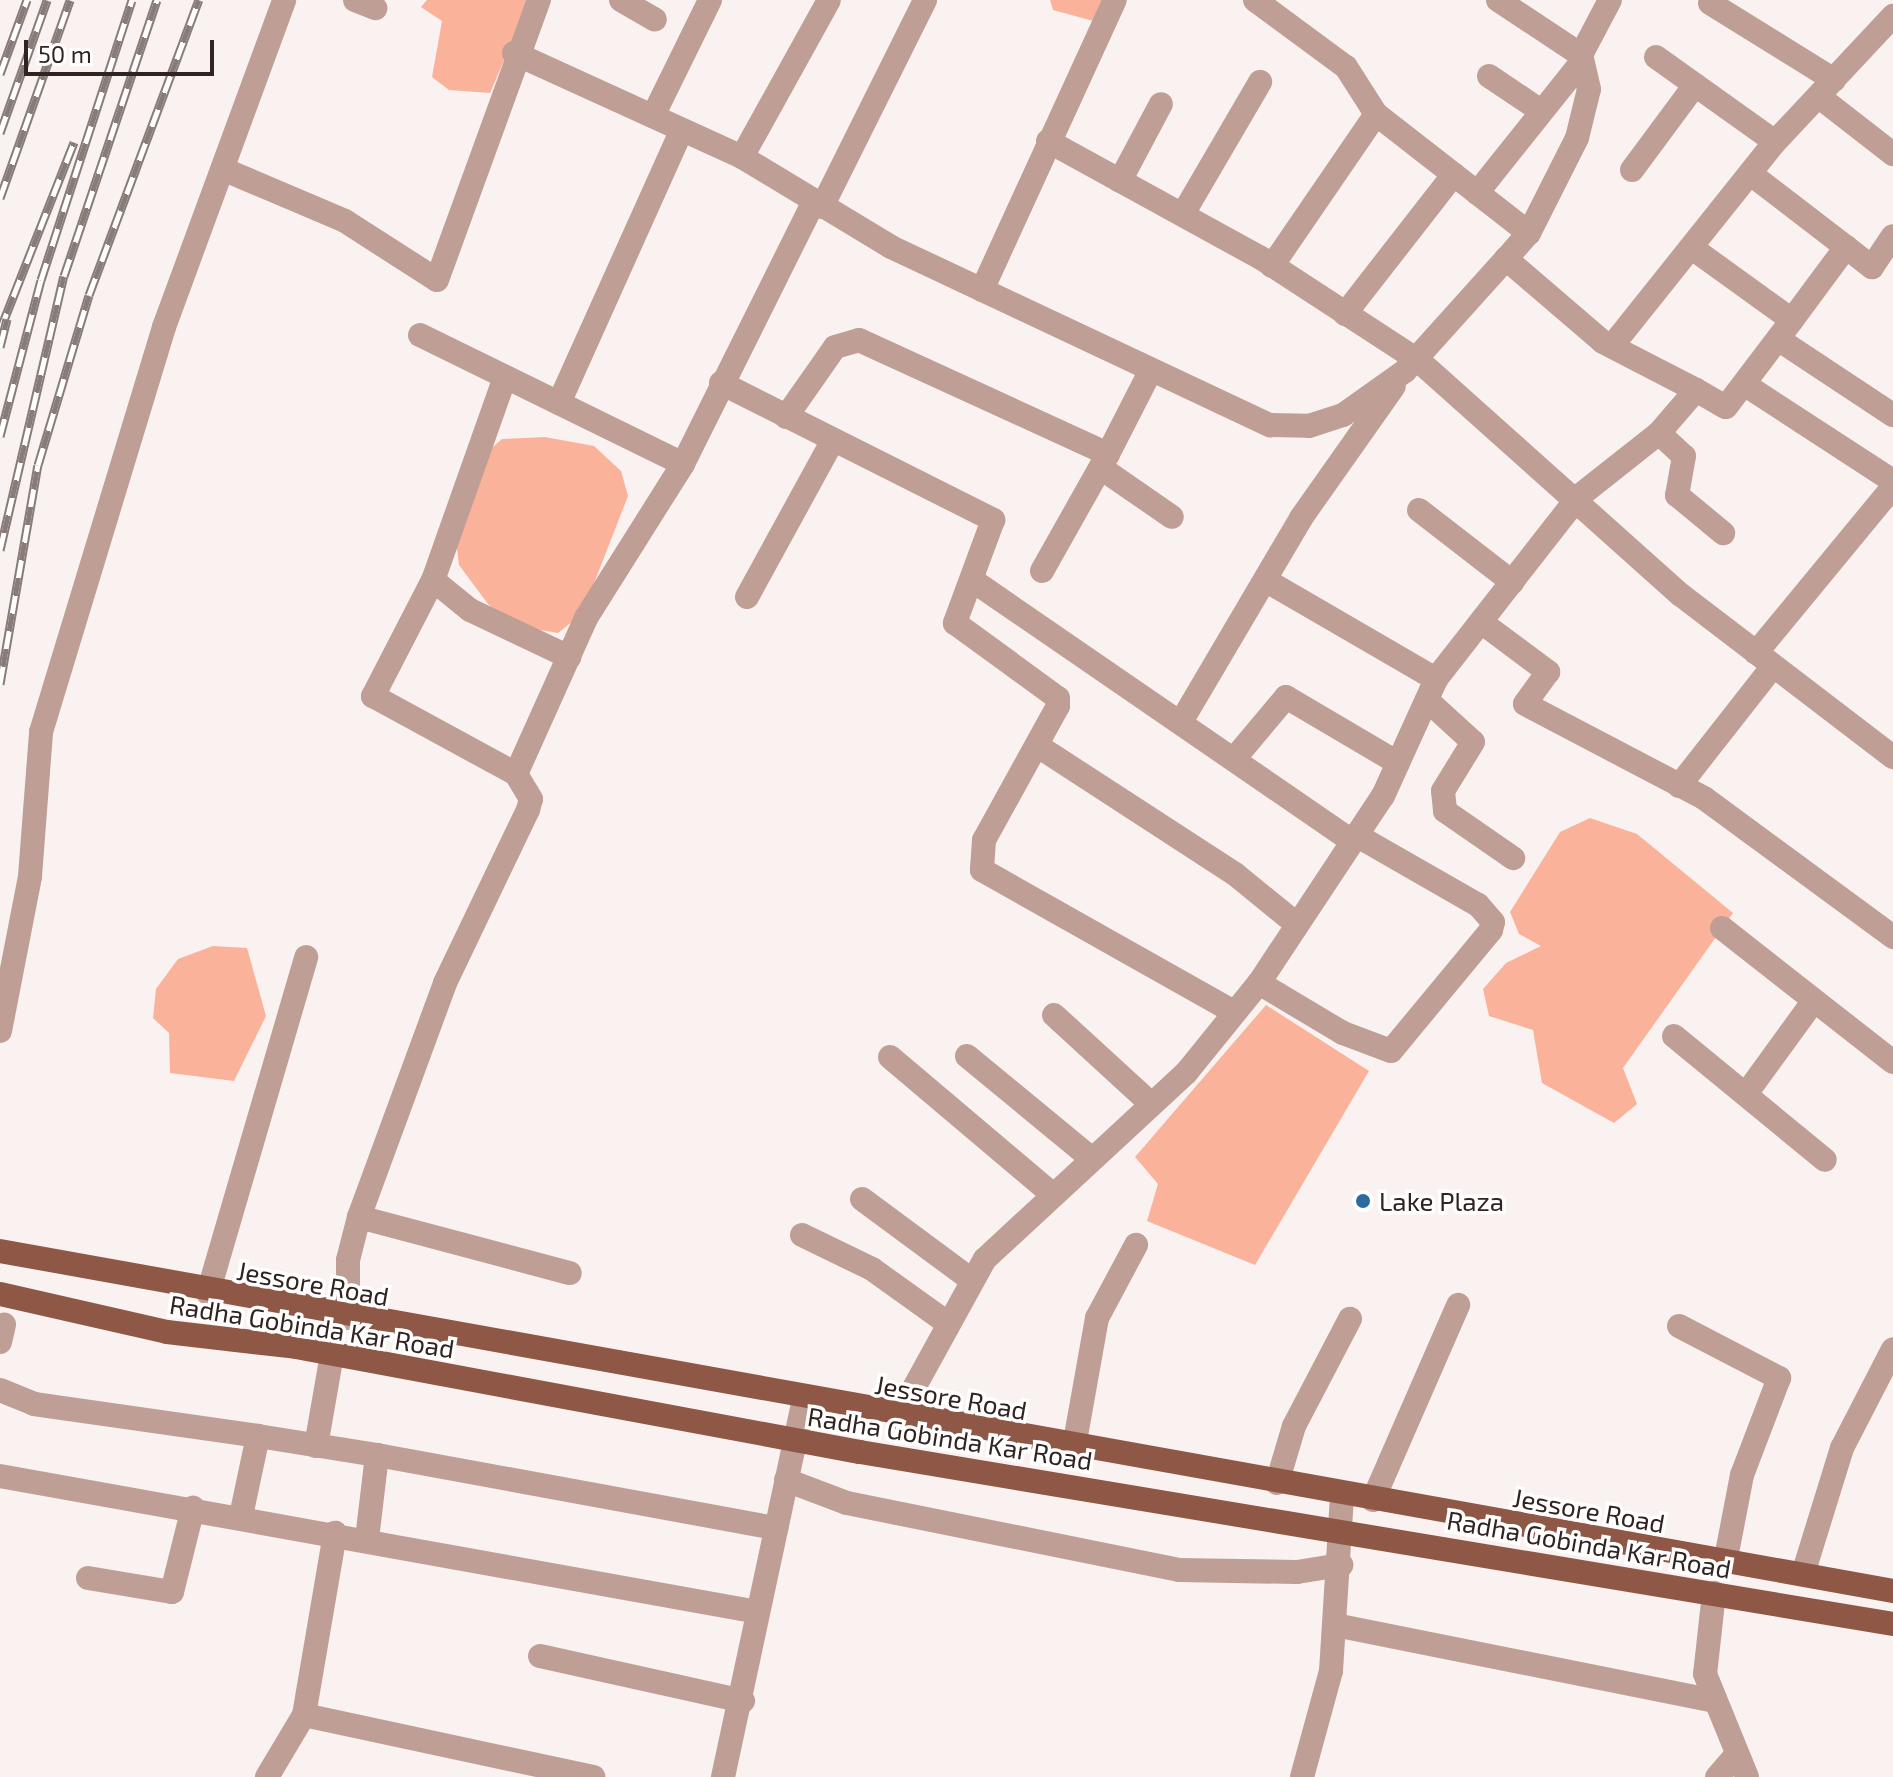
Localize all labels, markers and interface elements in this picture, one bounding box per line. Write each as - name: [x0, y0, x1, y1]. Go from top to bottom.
- scale bar: [28, 24, 218, 74]
- text: 50 m: [38, 39, 92, 68]
- place label: Lake Plaza: [1379, 1185, 1504, 1217]
- marker: Lake Plaza: [1354, 1192, 1372, 1210]
- street label: Jessore Road: [235, 1254, 391, 1312]
- street label: Radha Gobinda Kar Road: [167, 1288, 457, 1364]
- street label: Jessore Road: [873, 1368, 1029, 1426]
- street label: Radha Gobinda Kar Road: [805, 1400, 1095, 1476]
- street label: Jessore Road: [1511, 1481, 1667, 1539]
- street label: Radha Gobinda Kar Road: [1444, 1504, 1734, 1584]

